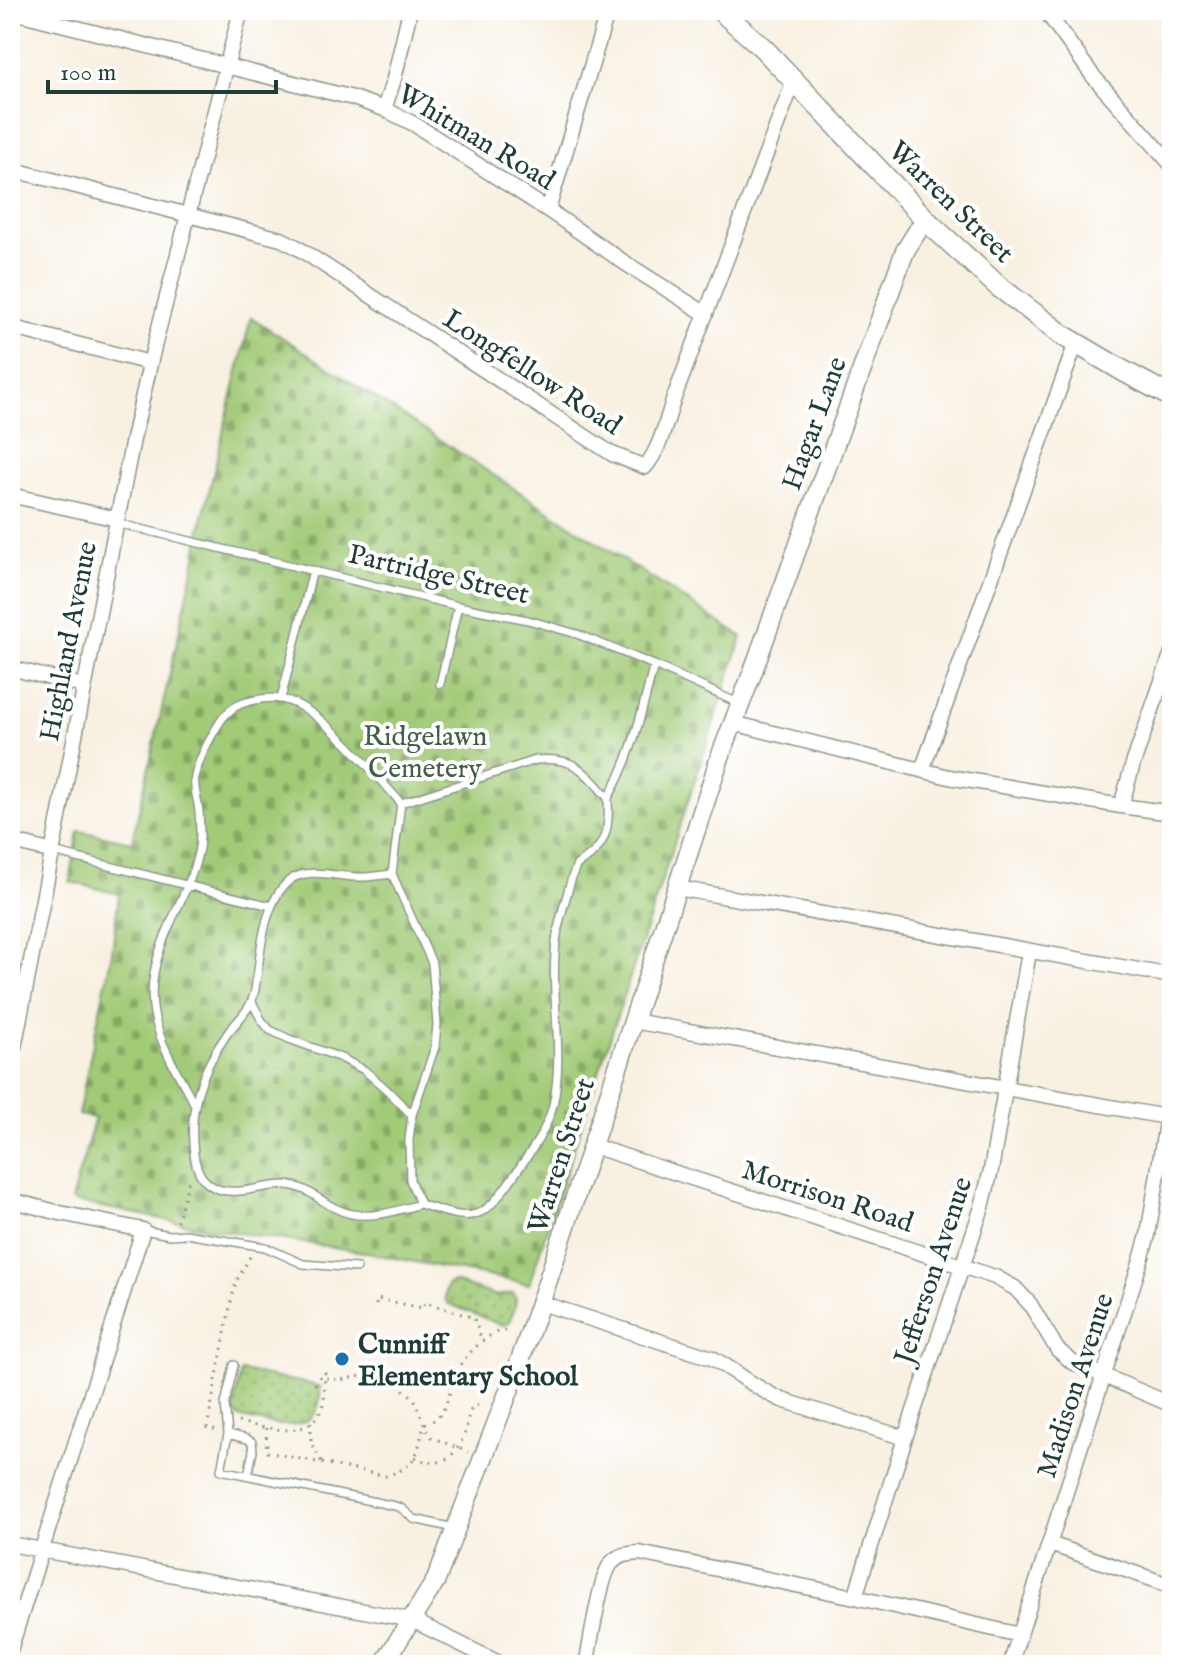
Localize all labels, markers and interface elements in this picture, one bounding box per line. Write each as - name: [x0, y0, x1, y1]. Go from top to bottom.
- scale bar: [48, 44, 276, 94]
- text: 100 m: [60, 58, 116, 89]
- street label: Whitman Road: [390, 77, 561, 199]
- street label: Warren Street: [880, 134, 1021, 272]
- street label: Longfellow Road: [436, 302, 628, 444]
- street label: Hagar Lane: [775, 352, 856, 495]
- street label: Highland Avenue: [33, 538, 106, 744]
- street label: Partridge Street: [345, 538, 533, 613]
- park label: Ridgelawn Cemetery: [363, 720, 487, 787]
- street label: Warren Street: [521, 1073, 604, 1238]
- street label: Morrison Road: [737, 1153, 917, 1242]
- street label: Jefferson Avenue: [887, 1173, 981, 1372]
- street label: Madison Avenue: [1030, 1289, 1123, 1483]
- place label: Cunniff Elementary School: [358, 1328, 579, 1395]
- marker: Cunniff Elementary School: [333, 1350, 351, 1368]

